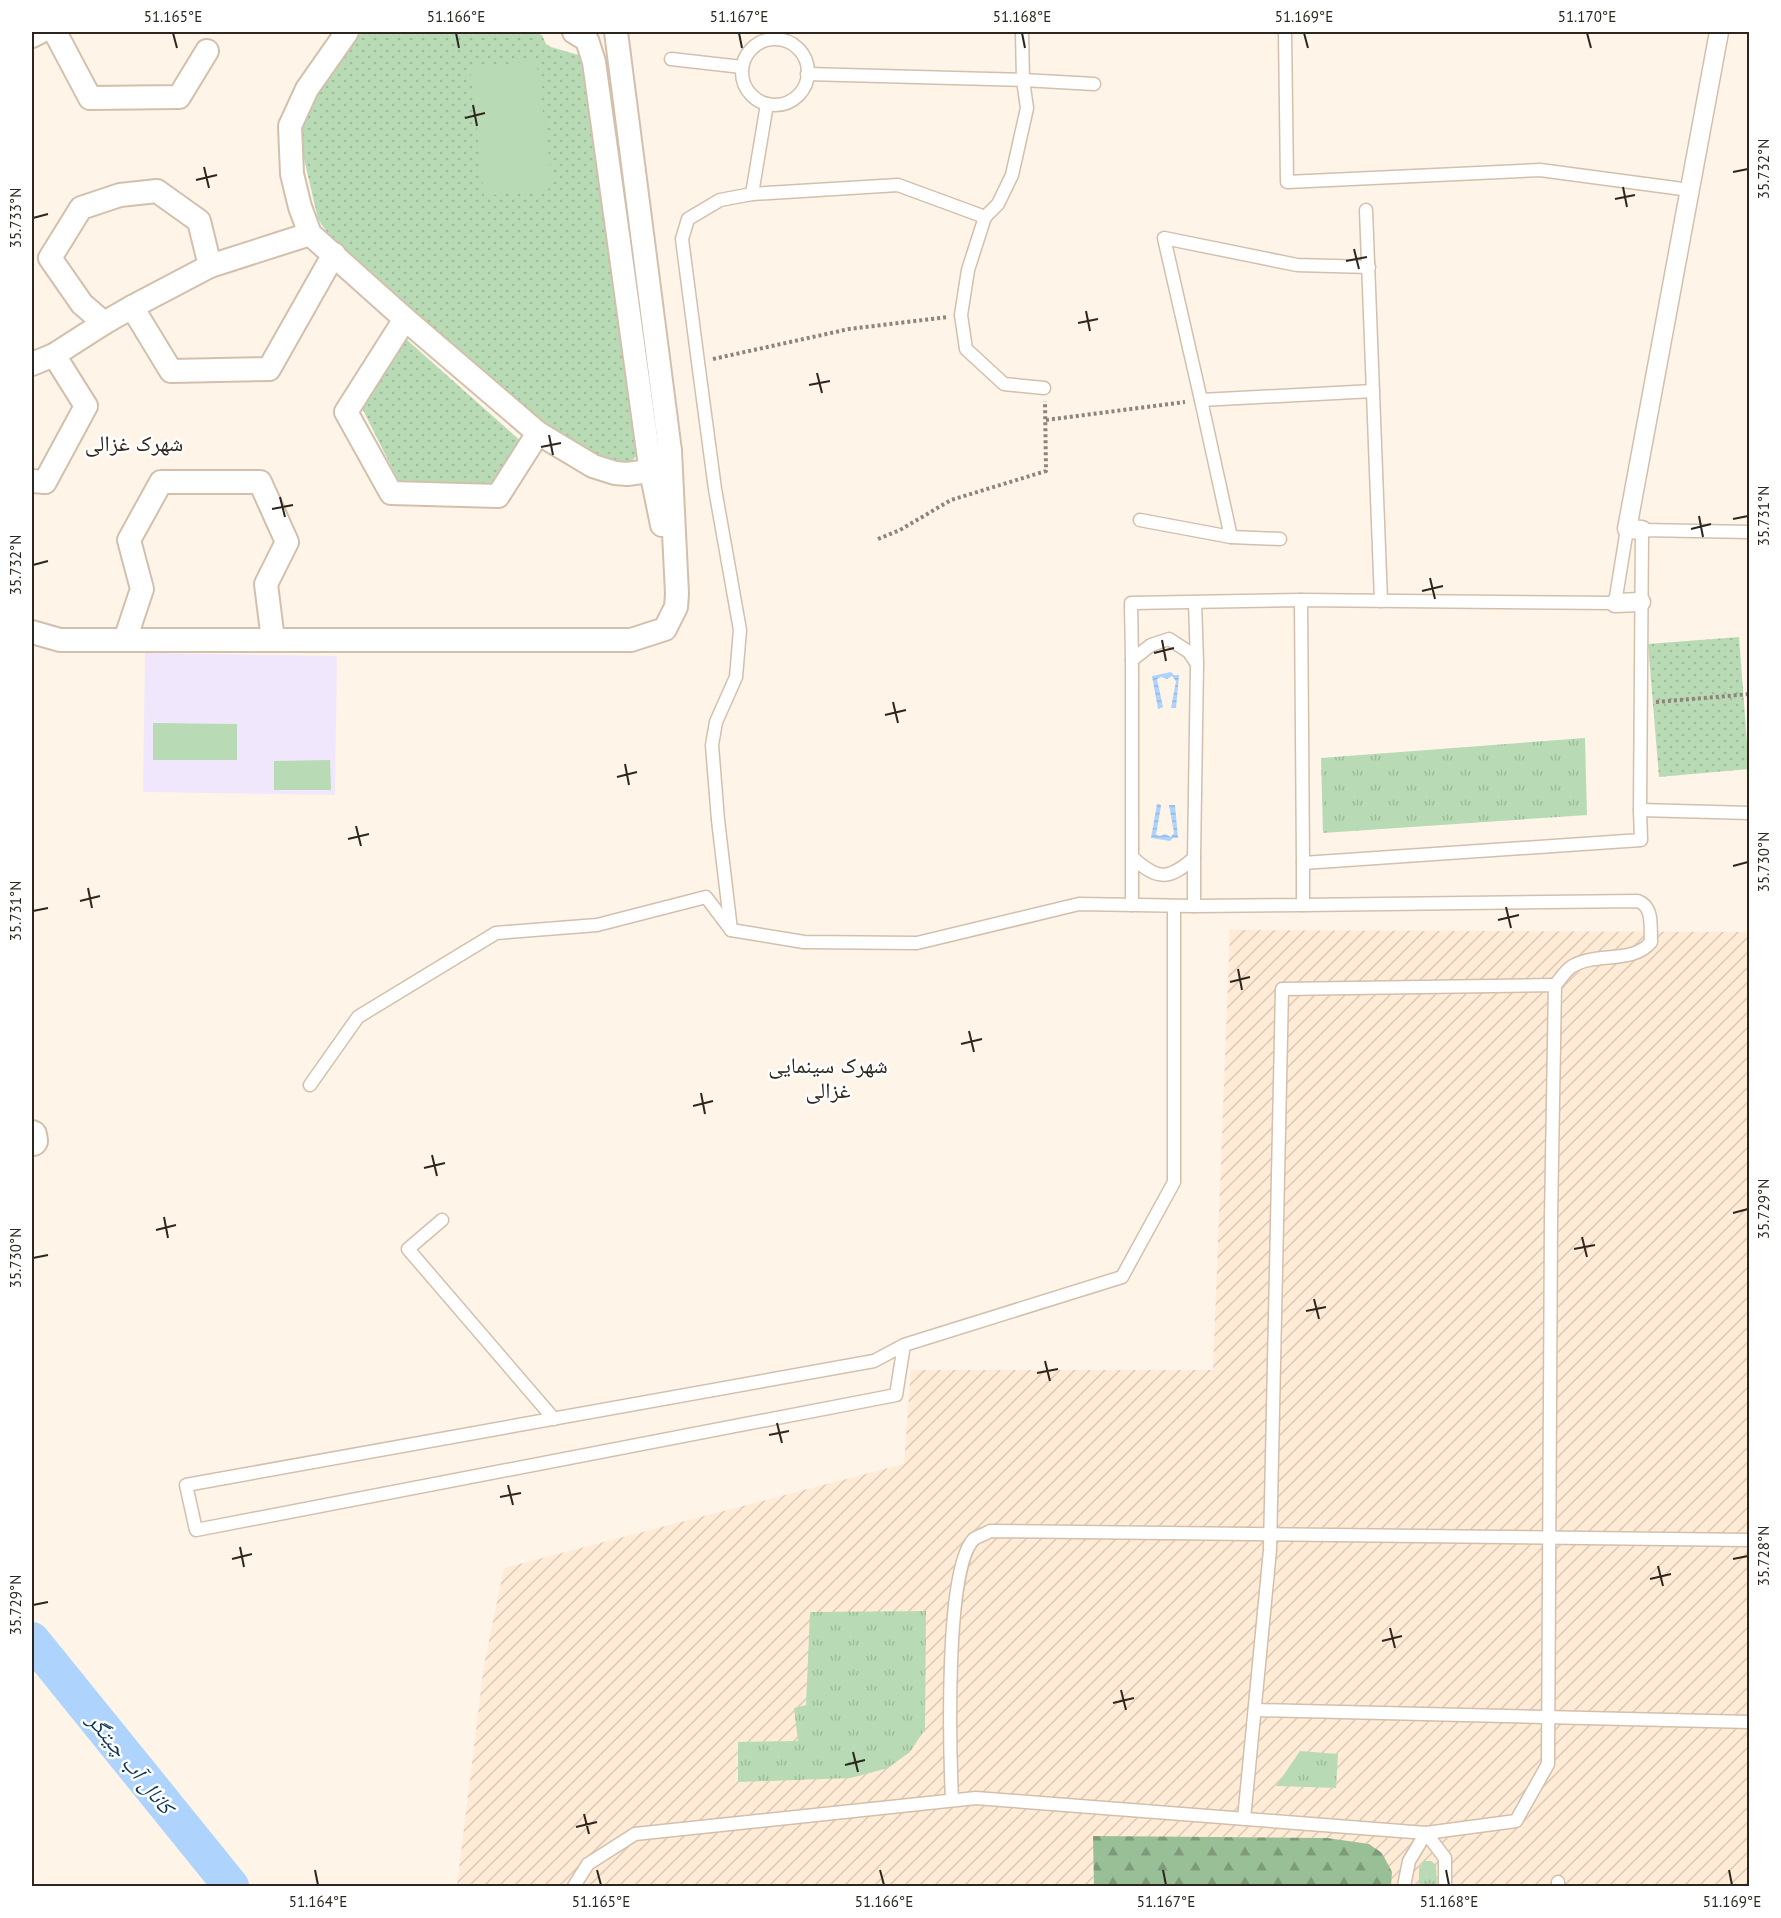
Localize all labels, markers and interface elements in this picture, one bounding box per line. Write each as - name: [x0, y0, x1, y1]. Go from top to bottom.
- text: 51.165°E: [144, 7, 202, 26]
- text: 51.166°E: [427, 7, 485, 26]
- text: 51.167°E: [710, 7, 768, 26]
- text: 51.168°E: [993, 7, 1051, 26]
- text: 51.169°E: [1275, 7, 1333, 26]
- text: 51.170°E: [1558, 7, 1616, 26]
- text: 35.732°N: [1754, 139, 1773, 199]
- text: 35.733°N: [6, 188, 25, 248]
- district label: شهرک غزالی: [85, 429, 183, 457]
- text: 35.731°N: [1754, 486, 1773, 546]
- text: 35.732°N: [6, 535, 25, 595]
- text: 35.730°N: [1754, 832, 1773, 892]
- text: 35.731°N: [6, 881, 25, 941]
- district label: شهرک سینمایی غزالی: [768, 1051, 888, 1104]
- text: 35.729°N: [1754, 1179, 1773, 1239]
- text: 35.730°N: [6, 1228, 25, 1288]
- text: 35.728°N: [1754, 1526, 1773, 1586]
- text: 35.729°N: [6, 1575, 25, 1635]
- water label: کانال آب چیتگر: [80, 1705, 183, 1822]
- text: 51.164°E: [289, 1892, 347, 1911]
- text: 51.165°E: [572, 1892, 630, 1911]
- text: 51.166°E: [855, 1892, 913, 1911]
- text: 51.167°E: [1137, 1892, 1195, 1911]
- text: 51.168°E: [1420, 1892, 1478, 1911]
- text: 51.169°E: [1703, 1892, 1761, 1911]

